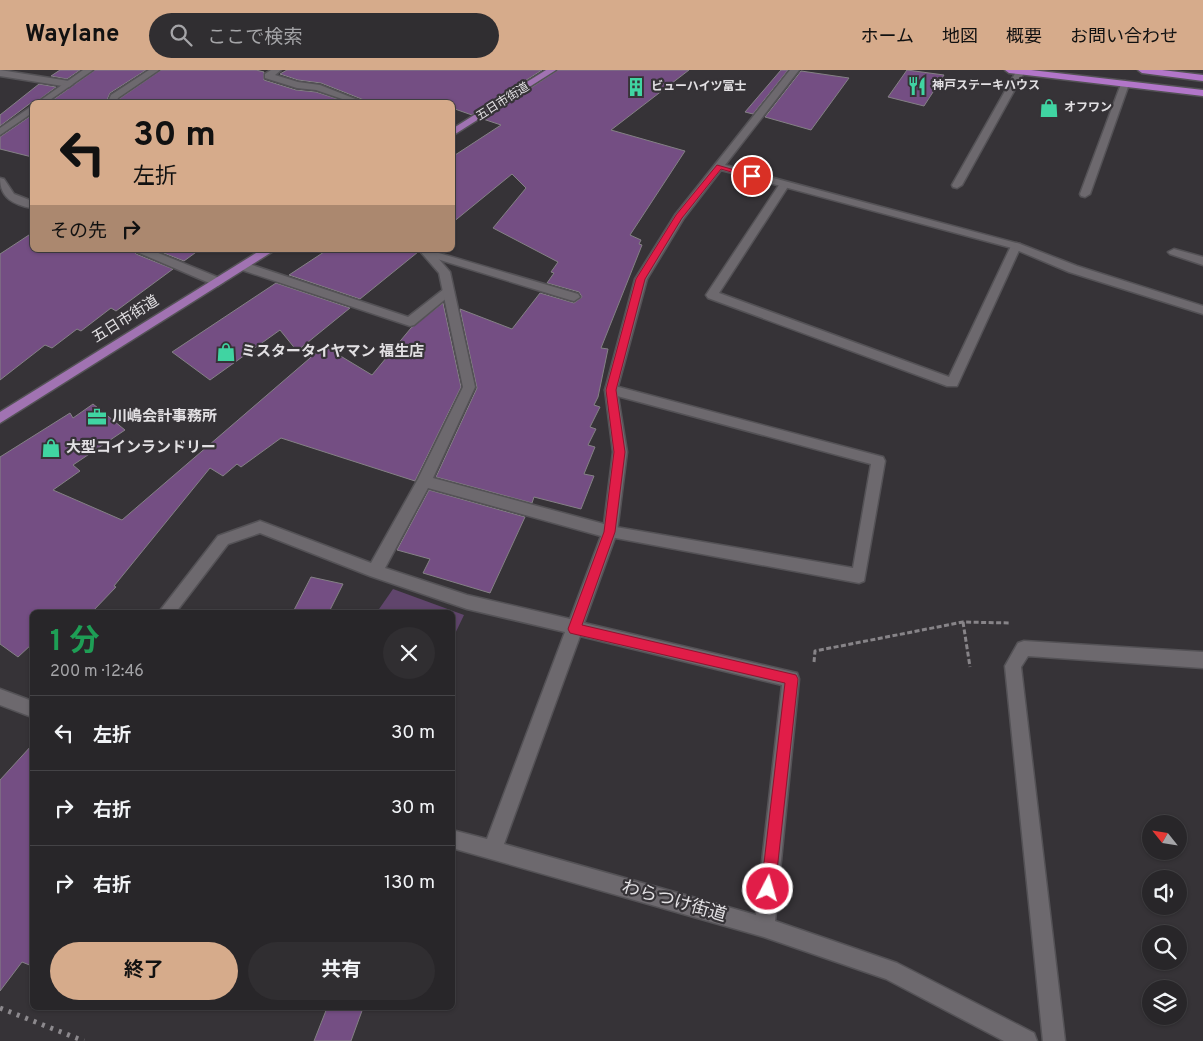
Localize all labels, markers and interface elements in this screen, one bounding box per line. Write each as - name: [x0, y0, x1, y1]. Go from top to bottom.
- search box: [149, 13, 499, 58]
- text: Waylane: [25, 20, 119, 50]
- icon: search: [167, 21, 195, 49]
- text: ここで検索: [207, 26, 302, 50]
- text: ホーム: [861, 26, 914, 49]
- text: 地図: [942, 26, 978, 49]
- text: 概要: [1006, 26, 1042, 49]
- text: お問い合わせ: [1070, 26, 1178, 49]
- restaurant icon: 神戸ステーキハウス: [906, 75, 928, 97]
- building icon: ビューハイツ富士: [625, 76, 647, 98]
- place label: 神戸ステーキハウス: [932, 78, 1040, 94]
- street label: 五日市街道: [473, 79, 533, 125]
- place label: ビューハイツ富士: [651, 79, 747, 95]
- shop icon: オフワン: [1038, 97, 1060, 119]
- place label: オフワン: [1064, 100, 1112, 116]
- text: 30 m: [133, 114, 216, 158]
- icon: left: [50, 120, 115, 185]
- pin: [731, 155, 773, 197]
- icon: arrive: [738, 162, 766, 190]
- text: 左折: [133, 164, 177, 191]
- icon: right: [117, 215, 145, 243]
- text: その先: [50, 220, 107, 244]
- street label: 五日市街道: [89, 292, 163, 348]
- shop icon: ミスタータイヤマン 福生店: [215, 341, 237, 363]
- place label: ミスタータイヤマン 福生店: [241, 343, 424, 362]
- office icon: 川嶋会計事務所: [86, 406, 108, 428]
- place label: 川嶋会計事務所: [112, 407, 217, 427]
- shop icon: 大型コインランドリー: [40, 437, 62, 459]
- place label: 大型コインランドリー: [66, 439, 216, 458]
- text: 1 分: [50, 624, 100, 661]
- button: close: [383, 627, 435, 679]
- text: 200 m · 12:46: [50, 662, 144, 682]
- icon: left: [50, 719, 78, 747]
- text: 30 m: [391, 721, 435, 745]
- text: 左折: [93, 724, 131, 748]
- icon: right: [50, 794, 78, 822]
- text: 30 m: [391, 796, 435, 820]
- text: 右折: [93, 799, 131, 823]
- north arrow: [1142, 815, 1188, 860]
- map controls: [1142, 815, 1187, 1025]
- position arrow: [741, 862, 793, 914]
- icon: right: [50, 869, 78, 897]
- button: sound: [1142, 870, 1187, 915]
- text: 130 m: [384, 871, 435, 895]
- text: 右折: [93, 874, 131, 898]
- street label: わらつけ街道: [619, 876, 729, 928]
- button: search: [1142, 925, 1187, 970]
- button: 終了: [50, 942, 238, 1000]
- button: 共有: [248, 942, 435, 1000]
- button: layers: [1142, 980, 1187, 1025]

